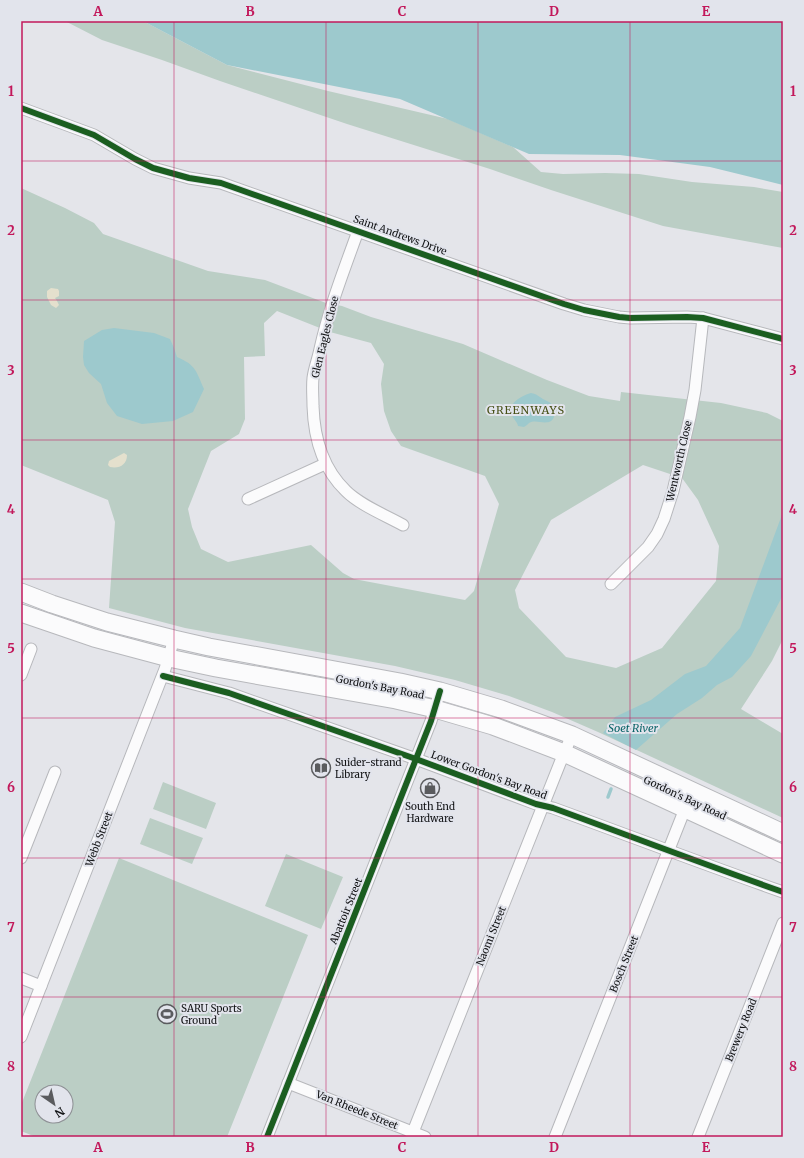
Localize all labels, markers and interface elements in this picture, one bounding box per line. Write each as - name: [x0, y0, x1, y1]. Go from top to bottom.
- text: A: [92, 3, 103, 20]
- text: B: [245, 3, 255, 20]
- text: C: [398, 3, 407, 20]
- text: D: [549, 3, 559, 20]
- text: E: [702, 3, 711, 20]
- text: 1: [8, 83, 14, 100]
- text: 1: [790, 83, 796, 100]
- street label: Saint Andrews Drive: [351, 212, 449, 258]
- text: 2: [7, 222, 15, 239]
- text: 2: [789, 222, 797, 239]
- street label: Glen Eagles Close: [309, 295, 341, 379]
- text: 3: [7, 362, 15, 379]
- text: 3: [789, 362, 797, 379]
- district label: GREENWAYS: [487, 403, 565, 417]
- street label: Wentworth Close: [663, 419, 695, 504]
- text: 4: [7, 501, 16, 518]
- text: 4: [789, 501, 798, 518]
- text: 5: [7, 640, 15, 657]
- text: 5: [789, 640, 797, 657]
- street label: Gordon's Bay Road: [335, 672, 425, 702]
- water label: Soet River: [608, 721, 659, 735]
- street label: Lower Gordon's Bay Road: [429, 748, 549, 802]
- place label: Suider-strand Library: [335, 756, 402, 781]
- library icon: Suider-strand Library: [310, 757, 332, 779]
- street label: Gordon's Bay Road: [642, 773, 728, 823]
- shop icon: South End Hardware: [419, 777, 441, 799]
- text: 6: [7, 779, 15, 796]
- text: 6: [789, 779, 797, 796]
- place label: South End Hardware: [405, 800, 455, 825]
- street label: Webb Street: [82, 810, 115, 869]
- street label: Abattoir Street: [326, 876, 365, 947]
- street label: Naomi Street: [473, 904, 509, 968]
- text: 7: [7, 919, 15, 936]
- text: 7: [789, 919, 797, 936]
- street label: Bosch Street: [607, 934, 641, 994]
- street label: Brewery Road: [722, 997, 760, 1063]
- place label: SARU Sports Ground: [181, 1002, 242, 1027]
- sports icon: SARU Sports Ground: [156, 1003, 178, 1025]
- text: 8: [7, 1058, 15, 1075]
- text: 8: [789, 1058, 797, 1075]
- north arrow: [34, 1084, 74, 1124]
- street label: Van Rheede Street: [313, 1087, 400, 1132]
- text: N: [52, 1104, 67, 1121]
- text: A: [92, 1139, 103, 1156]
- text: B: [245, 1139, 255, 1156]
- text: C: [398, 1139, 407, 1156]
- text: D: [549, 1139, 559, 1156]
- text: E: [702, 1139, 711, 1156]

